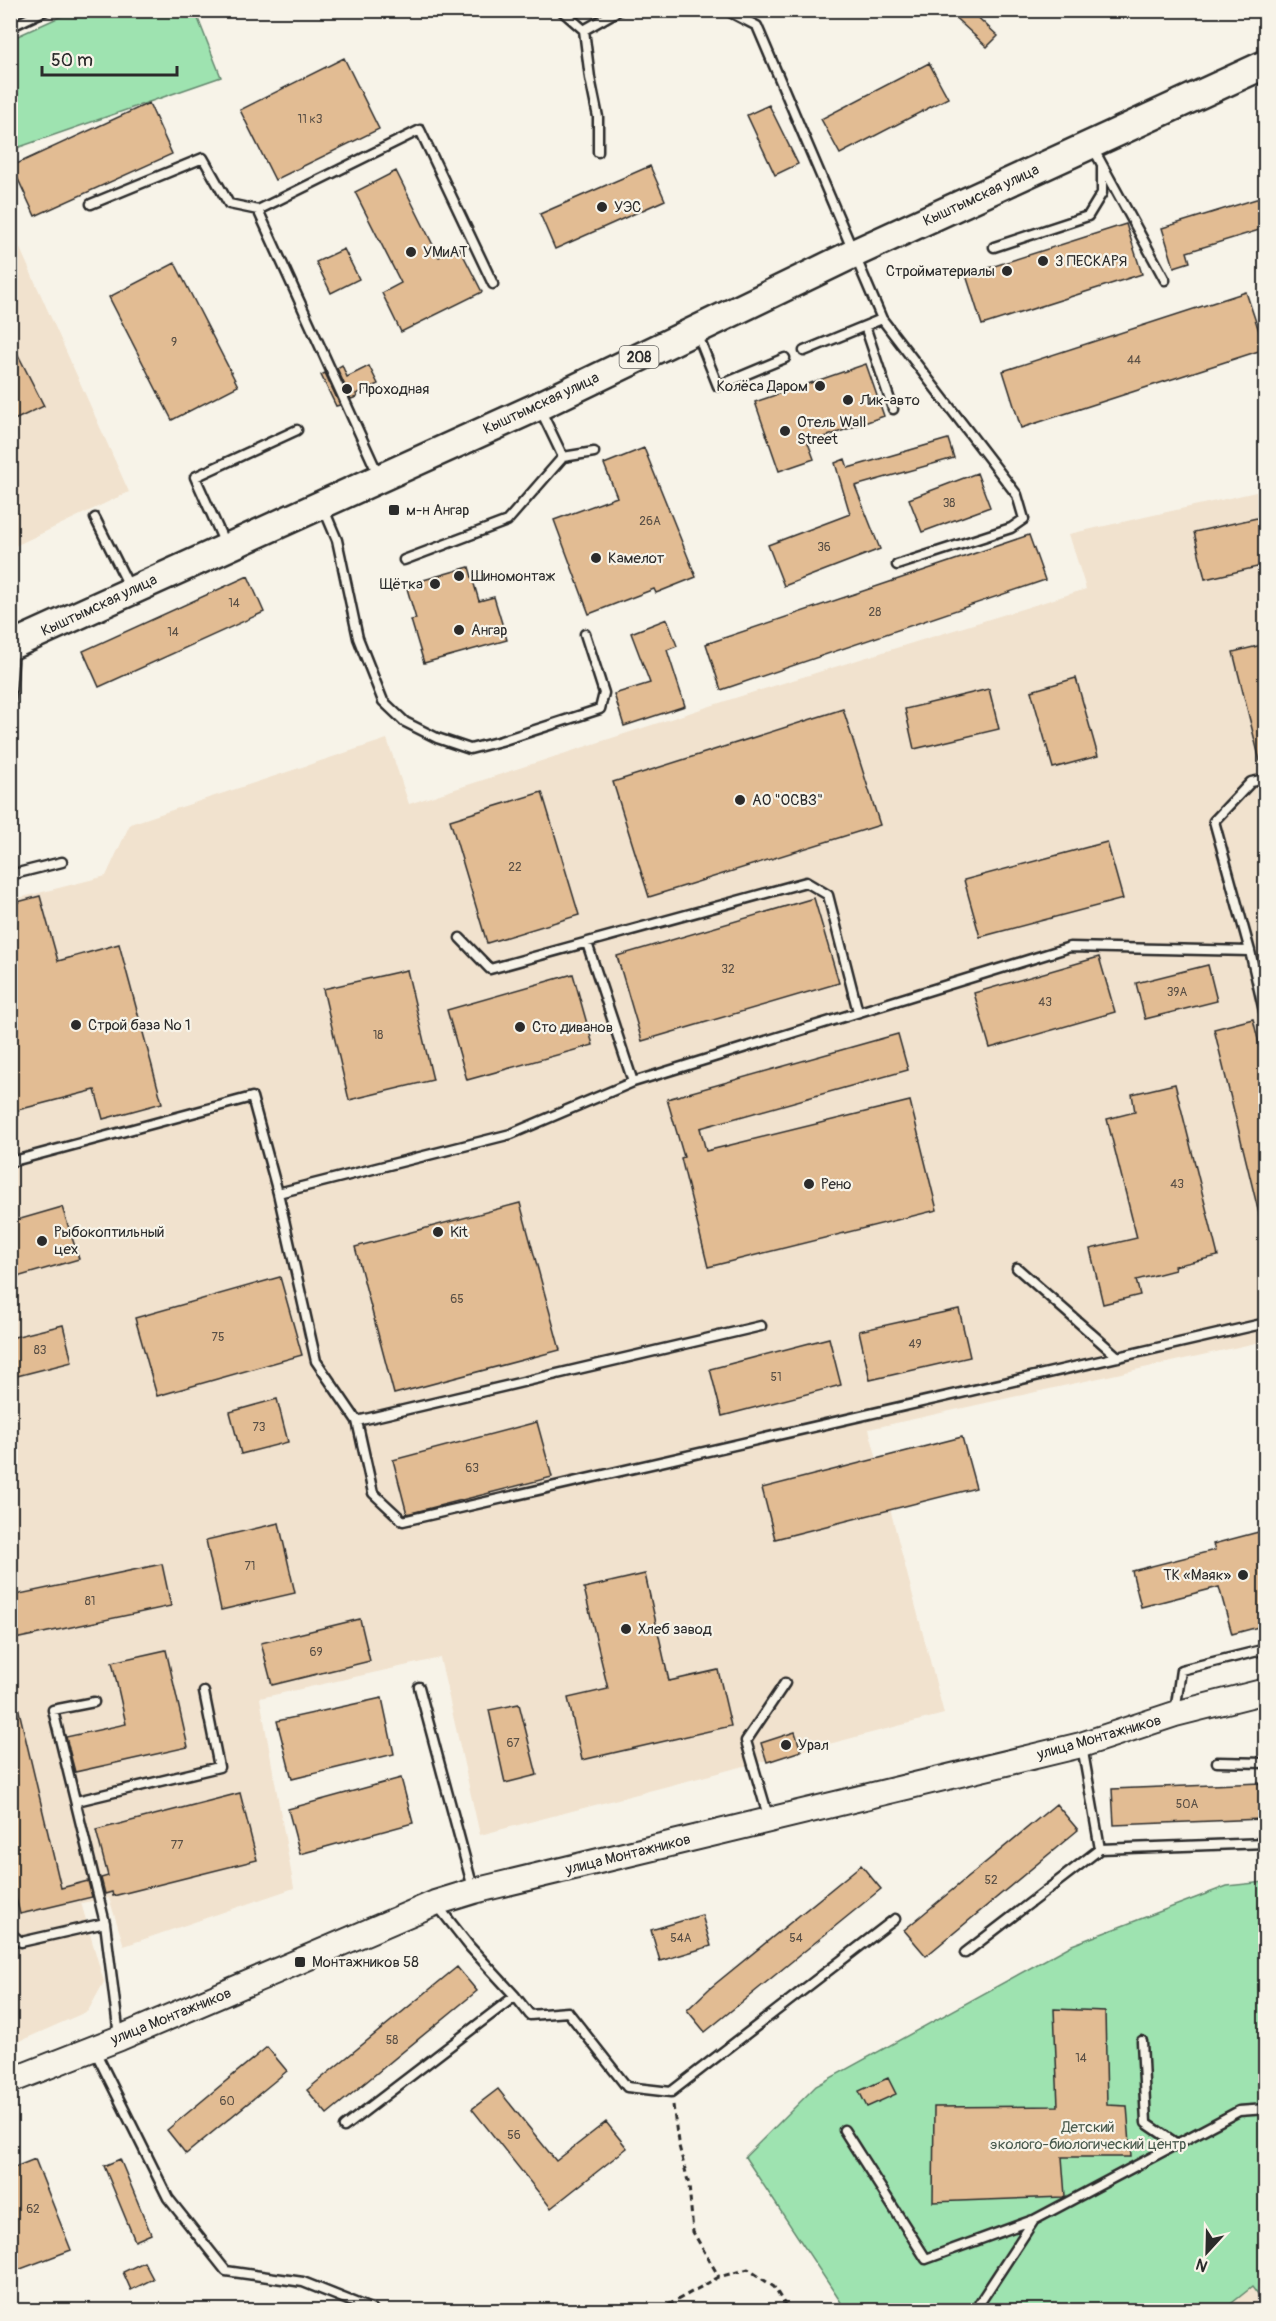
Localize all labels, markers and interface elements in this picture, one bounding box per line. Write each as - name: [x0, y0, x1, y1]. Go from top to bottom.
- scale bar: [42, 39, 177, 77]
- text: 50 m: [51, 49, 93, 72]
- house number: 11 к3: [298, 112, 323, 127]
- street label: Кыштымская улица: [920, 160, 1042, 231]
- place label: УЭС: [614, 198, 641, 217]
- marker: УЭС: [595, 200, 609, 214]
- place label: УМиАТ: [423, 243, 468, 262]
- marker: УМиАТ: [404, 245, 418, 259]
- place label: 3 ПЕСКАРЯ: [1055, 252, 1127, 271]
- marker: 3 ПЕСКАРЯ: [1036, 254, 1050, 268]
- place label: Стройматериалы: [886, 262, 995, 281]
- marker: Стройматериалы: [1000, 264, 1014, 278]
- house number: 9: [171, 335, 177, 350]
- road number: 208: [620, 346, 658, 368]
- house number: 44: [1127, 353, 1141, 368]
- street label: Кыштымская улица: [480, 368, 602, 439]
- place label: Колёса Даром: [716, 377, 808, 396]
- marker: Колёса Даром: [813, 379, 827, 393]
- place label: Проходная: [359, 380, 429, 399]
- marker: Проходная: [340, 382, 354, 396]
- place label: Лик-авто: [859, 391, 920, 410]
- marker: Лик-авто: [841, 393, 855, 407]
- place label: Отель Wall Street: [797, 413, 866, 449]
- marker: Отель Wall Street: [778, 424, 792, 438]
- house number: 38: [943, 496, 955, 511]
- place label: м-н Ангар: [406, 501, 469, 520]
- marker: м-н Ангар: [387, 503, 401, 517]
- house number: 26А: [639, 514, 661, 529]
- house number: 36: [817, 540, 831, 555]
- place label: Камелот: [608, 549, 665, 568]
- marker: Камелот: [589, 551, 603, 565]
- place label: Шиномонтаж: [471, 567, 555, 586]
- marker: Шиномонтаж: [452, 569, 466, 583]
- street label: Кыштымская улица: [38, 570, 160, 641]
- place label: Щётка: [379, 575, 423, 594]
- marker: Щётка: [428, 577, 442, 591]
- house number: 14: [228, 596, 240, 611]
- house number: 28: [869, 605, 881, 620]
- place label: Ангар: [471, 621, 507, 640]
- marker: Ангар: [452, 623, 466, 637]
- house number: 14: [167, 625, 179, 640]
- place label: АО "ОСВЗ": [752, 791, 823, 810]
- marker: АО "ОСВЗ": [733, 793, 747, 807]
- house number: 22: [508, 860, 522, 875]
- house number: 32: [721, 962, 735, 977]
- house number: 39А: [1167, 985, 1188, 1000]
- house number: 43: [1038, 995, 1052, 1010]
- place label: Строй база № 1: [88, 1016, 191, 1035]
- marker: Строй база № 1: [69, 1018, 83, 1032]
- place label: Сто диванов: [532, 1018, 613, 1037]
- marker: Сто диванов: [513, 1020, 527, 1034]
- house number: 18: [373, 1028, 383, 1043]
- place label: Рено: [821, 1175, 851, 1194]
- marker: Рено: [802, 1177, 816, 1191]
- house number: 43: [1170, 1177, 1184, 1192]
- place label: Рыбокоптильный цех: [54, 1223, 165, 1259]
- place label: Kit: [450, 1223, 469, 1242]
- marker: Kit: [431, 1225, 445, 1239]
- marker: Рыбокоптильный цех: [35, 1234, 49, 1248]
- house number: 65: [450, 1292, 464, 1307]
- house number: 75: [212, 1330, 224, 1345]
- house number: 49: [908, 1337, 922, 1352]
- house number: 83: [34, 1343, 47, 1358]
- house number: 51: [770, 1370, 782, 1385]
- house number: 73: [252, 1420, 266, 1435]
- house number: 63: [465, 1461, 479, 1476]
- house number: 71: [244, 1559, 256, 1574]
- place label: ТК «Маяк»: [1163, 1566, 1231, 1585]
- marker: ТК «Маяк»: [1236, 1568, 1250, 1582]
- house number: 81: [85, 1594, 95, 1609]
- place label: Хлеб завод: [638, 1620, 712, 1639]
- marker: Хлеб завод: [619, 1622, 633, 1636]
- house number: 69: [309, 1645, 323, 1660]
- street label: улица Монтажников: [1034, 1711, 1163, 1765]
- house number: 67: [506, 1736, 520, 1751]
- place label: Урал: [798, 1736, 829, 1755]
- marker: Урал: [779, 1738, 793, 1752]
- house number: 50А: [1176, 1797, 1198, 1812]
- street label: улица Монтажников: [563, 1830, 693, 1879]
- house number: 77: [171, 1838, 184, 1853]
- house number: 52: [984, 1873, 998, 1888]
- house number: 54А: [670, 1931, 692, 1946]
- house number: 54: [789, 1931, 803, 1946]
- place label: Монтажников 58: [312, 1953, 419, 1972]
- marker: Монтажников 58: [293, 1955, 307, 1969]
- street label: улица Монтажников: [107, 1984, 234, 2050]
- house number: 58: [386, 2033, 398, 2048]
- house number: 14: [1075, 2051, 1087, 2066]
- house number: 60: [219, 2094, 235, 2109]
- park label: Детский эколого-биологический центр: [990, 2118, 1186, 2154]
- house number: 56: [507, 2128, 521, 2143]
- house number: 62: [26, 2202, 40, 2217]
- north arrow: [1177, 2222, 1237, 2282]
- text: N: [1193, 2254, 1211, 2276]

